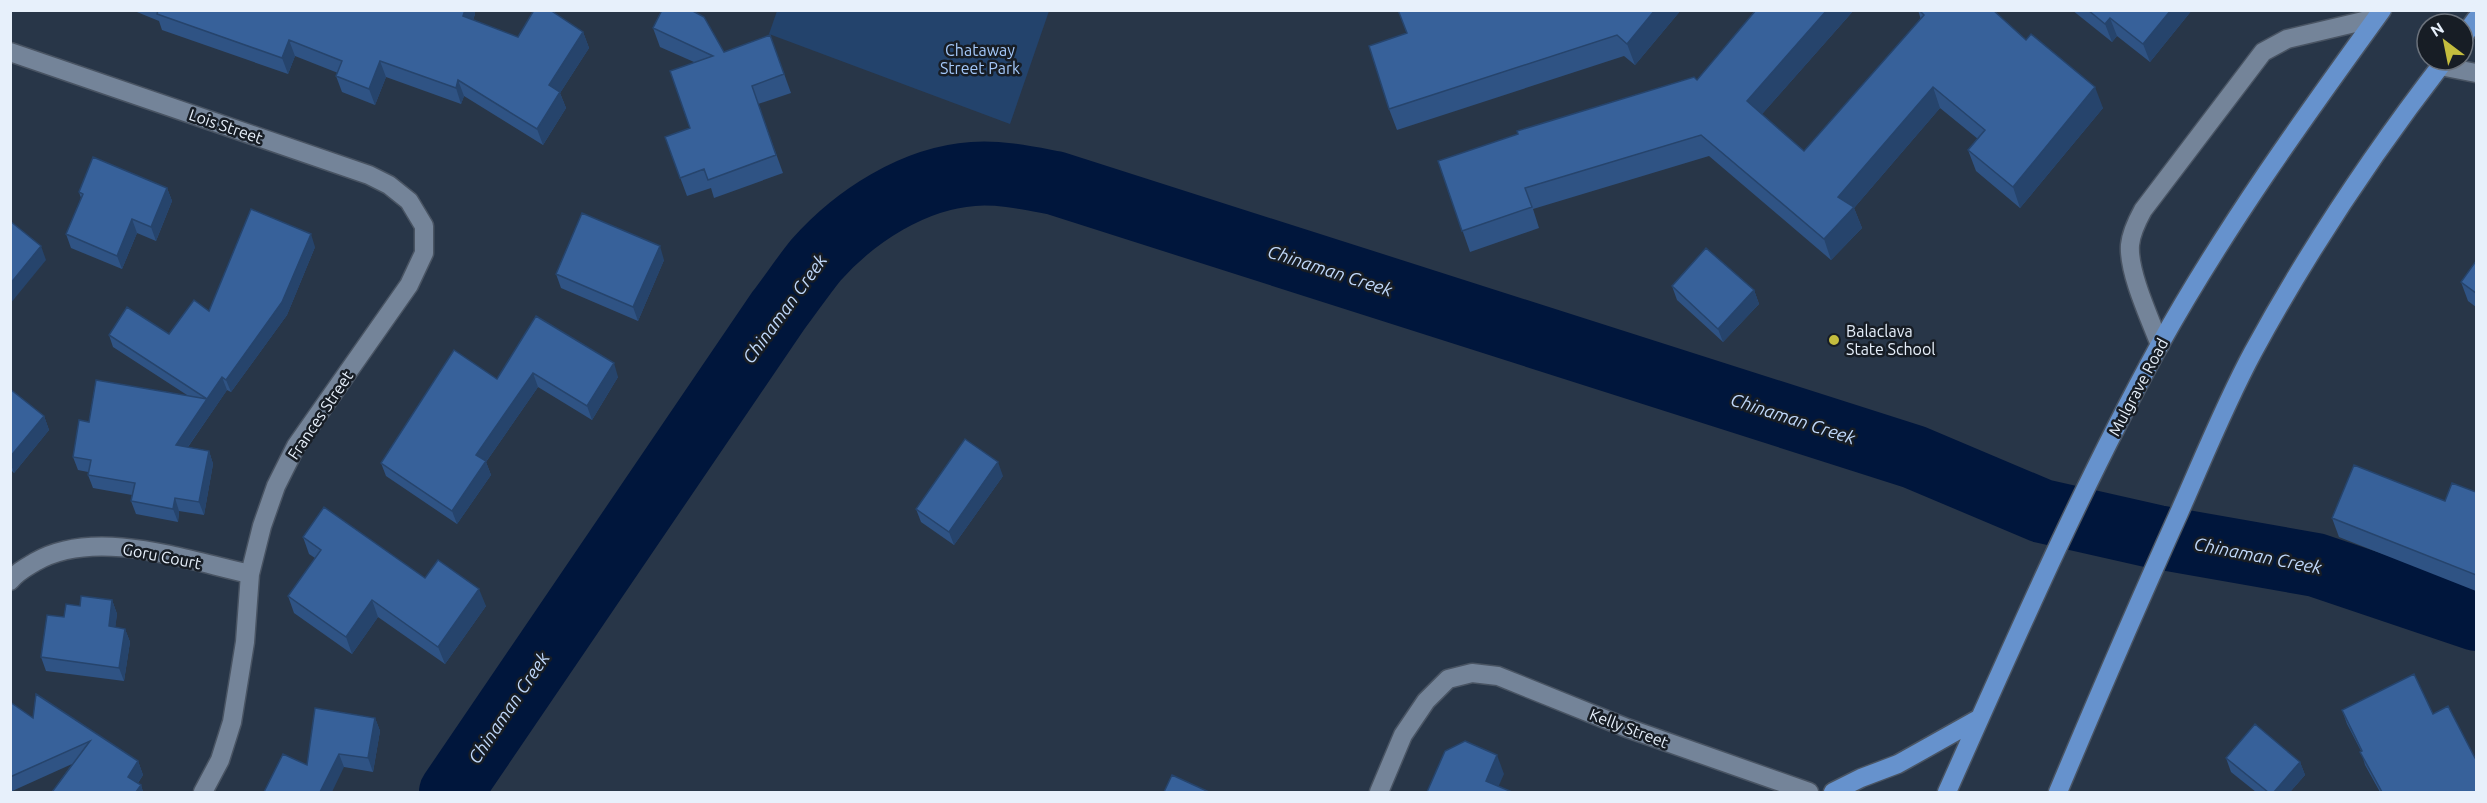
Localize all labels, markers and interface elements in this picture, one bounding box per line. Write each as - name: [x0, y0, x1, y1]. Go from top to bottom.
- north arrow: [2415, 12, 2475, 72]
- text: N: [2427, 18, 2447, 40]
- park label: Chataway Street Park: [940, 41, 1020, 77]
- street label: Lois Street: [187, 105, 266, 147]
- water label: Chinaman Creek: [1265, 240, 1396, 300]
- water label: Chinaman Creek: [738, 249, 831, 367]
- place label: Balaclava State School: [1846, 322, 1936, 358]
- marker: Balaclava State School: [1827, 333, 1841, 347]
- street label: Mulgrave Road: [2105, 335, 2171, 439]
- street label: Frances Street: [284, 367, 357, 463]
- water label: Chinaman Creek: [1728, 388, 1859, 448]
- water label: Chinaman Creek: [2192, 533, 2325, 577]
- street label: Goru Court: [121, 540, 203, 573]
- water label: Chinaman Creek: [464, 647, 553, 767]
- street label: Kelly Street: [1587, 705, 1672, 751]

